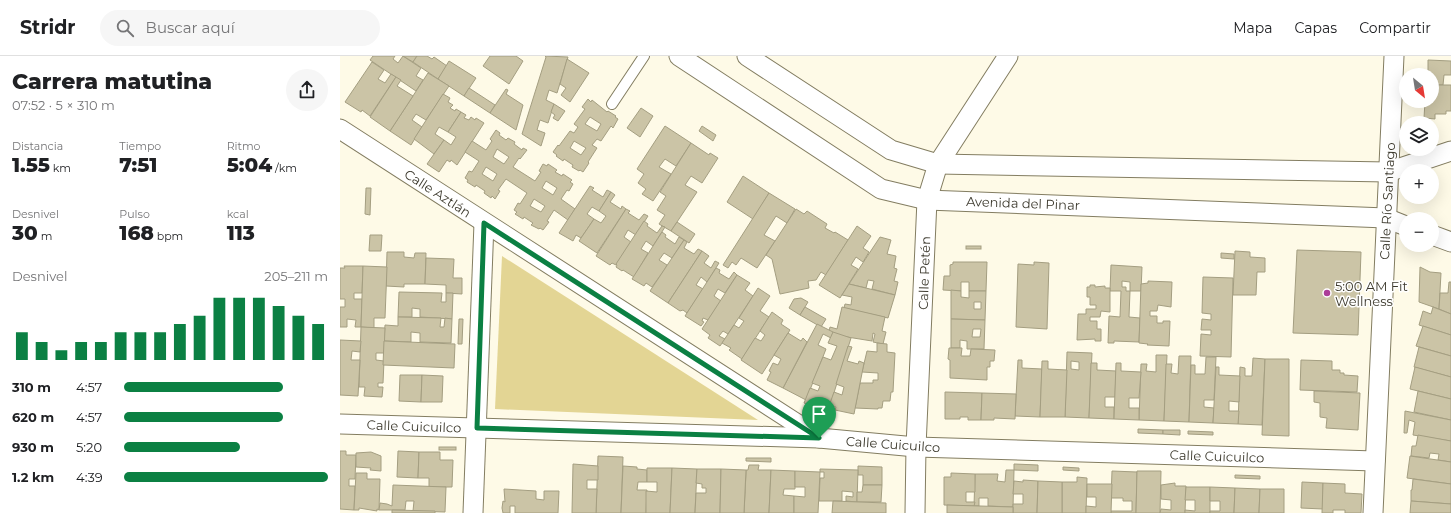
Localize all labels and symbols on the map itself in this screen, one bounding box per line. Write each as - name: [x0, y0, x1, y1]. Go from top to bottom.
- north arrow: [1399, 68, 1439, 108]
- street label: Calle Río Santiago: [1376, 142, 1398, 260]
- street label: Calle Aztlán: [402, 166, 474, 220]
- street label: Avenida del Pinar: [966, 193, 1080, 213]
- street label: Calle Petén: [915, 236, 933, 310]
- place label: 5:00 AM Fit Wellness: [1335, 278, 1408, 309]
- marker: 5:00 AM Fit Wellness: [1322, 288, 1332, 298]
- pin: [802, 397, 836, 438]
- street label: Calle Cuicuilco: [366, 416, 462, 436]
- street label: Calle Cuicuilco: [845, 433, 941, 455]
- street label: Calle Cuicuilco: [1169, 446, 1265, 466]

